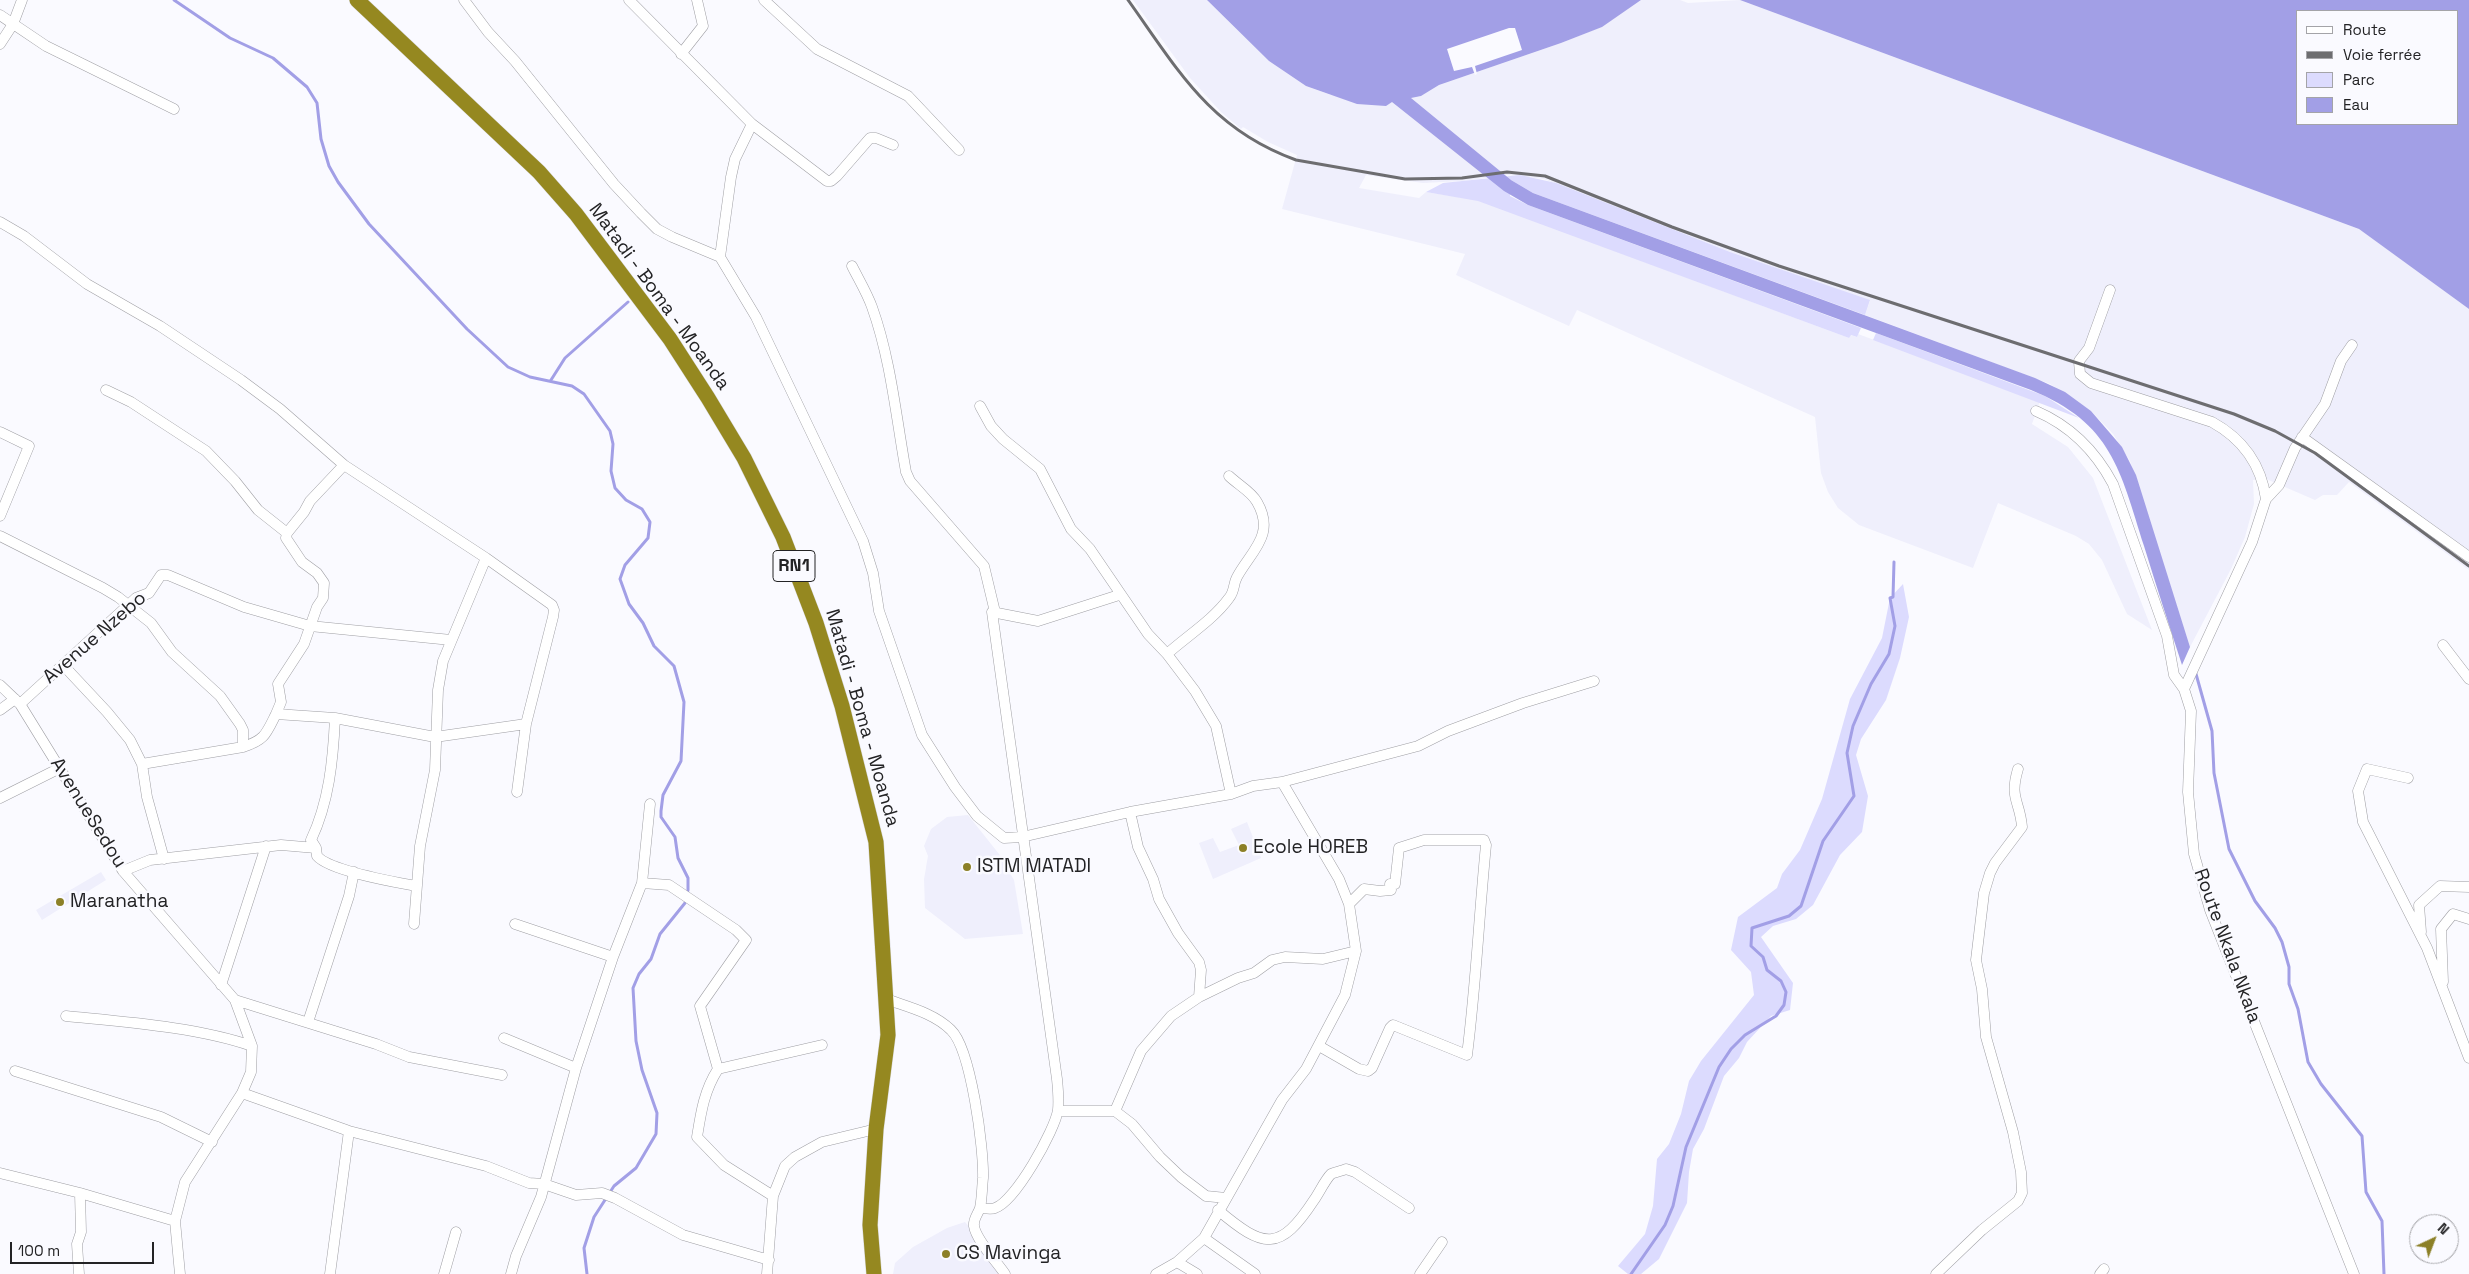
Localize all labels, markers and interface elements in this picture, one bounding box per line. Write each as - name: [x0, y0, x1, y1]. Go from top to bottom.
- legend: [2296, 10, 2459, 125]
- text: Route: [2343, 20, 2386, 39]
- text: Voie ferrée: [2343, 45, 2421, 64]
- text: Parc: [2343, 70, 2375, 89]
- text: Eau: [2343, 95, 2369, 114]
- street label: Matadi - Boma - Moanda: [584, 199, 734, 395]
- road number: RN1: [773, 550, 815, 582]
- street label: Avenue Nzebo: [39, 587, 151, 689]
- street label: Matadi - Boma - Moanda: [820, 607, 904, 829]
- street label: AvenueSedou: [45, 754, 131, 872]
- place label: Ecole HOREB: [1253, 837, 1368, 859]
- marker: Ecole HOREB: [1237, 842, 1249, 854]
- place label: ISTM MATADI: [977, 856, 1091, 878]
- marker: ISTM MATADI: [961, 861, 973, 873]
- street label: Route Nkala Nkala: [2188, 866, 2266, 1026]
- place label: Maranatha: [70, 891, 168, 913]
- marker: Maranatha: [54, 896, 66, 908]
- north arrow: [2409, 1214, 2459, 1264]
- text: N: [2434, 1219, 2453, 1239]
- scale bar: [12, 1232, 156, 1264]
- text: 100 m: [18, 1241, 60, 1260]
- place label: CS Mavinga: [956, 1243, 1061, 1265]
- marker: CS Mavinga: [940, 1248, 952, 1260]

